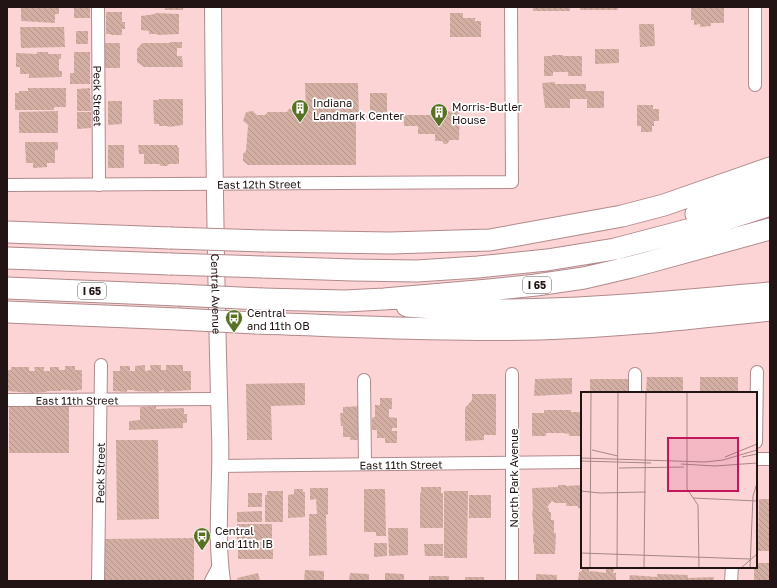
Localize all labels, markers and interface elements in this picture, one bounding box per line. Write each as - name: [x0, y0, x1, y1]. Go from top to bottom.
- street label: Peck Street: [92, 65, 105, 127]
- place label: Indiana Landmark Center: [313, 96, 405, 122]
- building icon: Indiana Landmark Center: [290, 98, 310, 123]
- place label: Morris-Butler House: [452, 100, 523, 126]
- building icon: Morris-Butler House: [429, 102, 449, 127]
- street label: East 12th Street: [217, 177, 301, 190]
- street label: Central Avenue: [209, 254, 224, 334]
- road number: I 65: [523, 277, 551, 293]
- road number: I 65: [78, 283, 106, 299]
- place label: Central and 11th OB: [247, 306, 310, 332]
- bus stop icon: Central and 11th OB: [224, 308, 244, 333]
- inset map: [581, 392, 757, 568]
- street label: East 11th Street: [35, 393, 119, 406]
- street label: North Park Avenue: [507, 429, 520, 527]
- street label: Peck Street: [93, 442, 106, 504]
- street label: East 11th Street: [359, 457, 443, 471]
- place label: Central and 11th IB: [215, 524, 273, 550]
- bus stop icon: Central and 11th IB: [192, 526, 212, 551]

